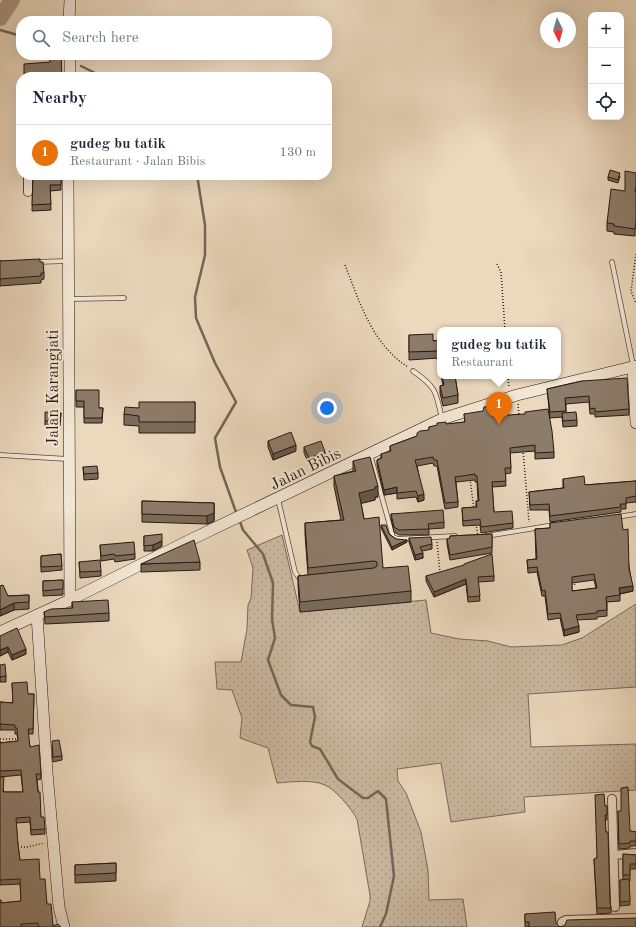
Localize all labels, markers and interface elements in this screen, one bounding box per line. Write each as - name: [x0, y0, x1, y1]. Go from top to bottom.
- north arrow: [540, 12, 576, 48]
- map controls: [588, 12, 624, 120]
- button: +: [588, 12, 624, 48]
- search box: [16, 16, 332, 60]
- icon: search: [30, 27, 52, 49]
- text: Search here: [62, 31, 139, 46]
- button: −: [588, 48, 624, 84]
- button: locate: [588, 84, 624, 120]
- text: Nearby: [32, 90, 87, 107]
- text: gudeg bu tatik: [70, 137, 166, 152]
- text: 1: [41, 146, 49, 159]
- text: 130 m: [279, 146, 316, 159]
- text: Restaurant · Jalan Bibis: [70, 155, 205, 168]
- popup: [437, 327, 561, 379]
- street label: Jalan Karangjati: [46, 330, 62, 446]
- text: gudeg bu tatik: [451, 338, 547, 353]
- text: Restaurant: [451, 356, 513, 369]
- pin: 1: [486, 392, 512, 425]
- your location: [317, 398, 337, 418]
- street label: Jalan Bibis: [268, 446, 344, 494]

